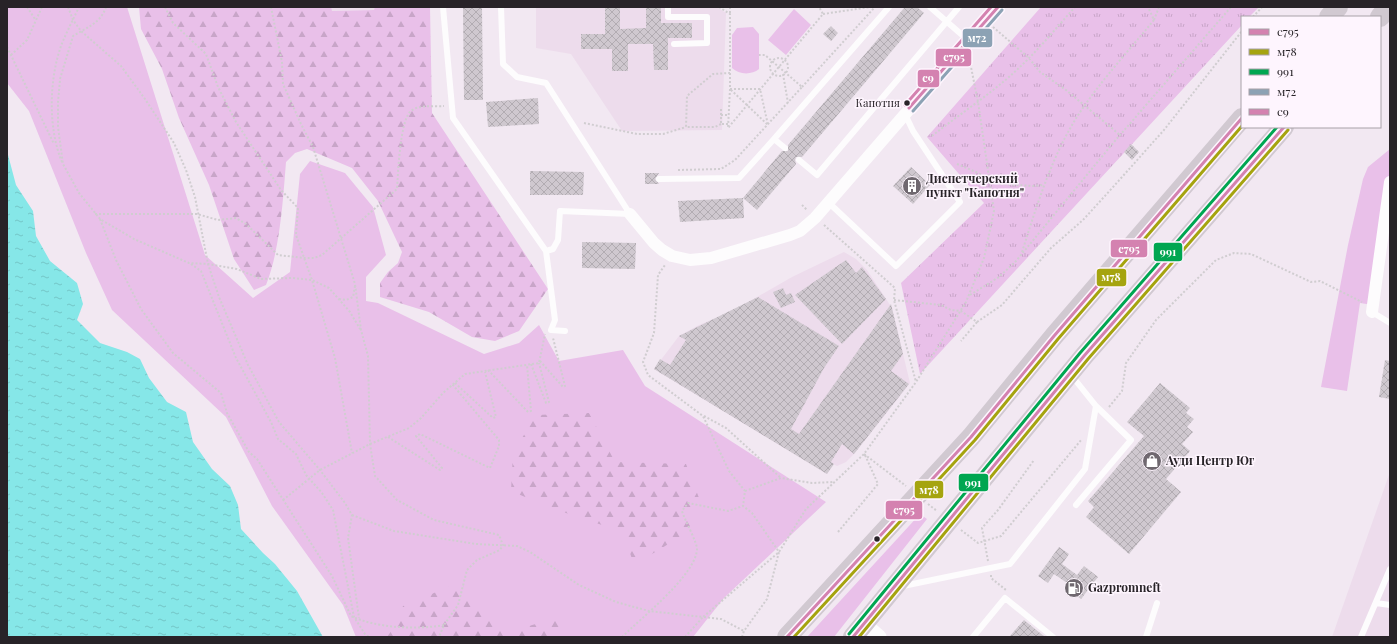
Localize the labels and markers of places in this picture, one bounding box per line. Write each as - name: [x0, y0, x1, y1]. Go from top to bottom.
- place label: Капотня: [856, 95, 900, 110]
- marker: Капотня: [902, 98, 912, 108]
- place label: Диспетчерский пункт "Капотня": [926, 170, 1024, 200]
- building icon: Диспетчерский пункт "Капотня": [901, 175, 923, 197]
- shop icon: Ауди Центр Юг: [1141, 450, 1163, 472]
- place label: Ауди Центр Юг: [1165, 452, 1255, 468]
- unlabelled marker: [872, 534, 882, 544]
- fuel station icon: Gazpromneft: [1063, 577, 1085, 599]
- place label: Gazpromneft: [1088, 579, 1162, 595]

